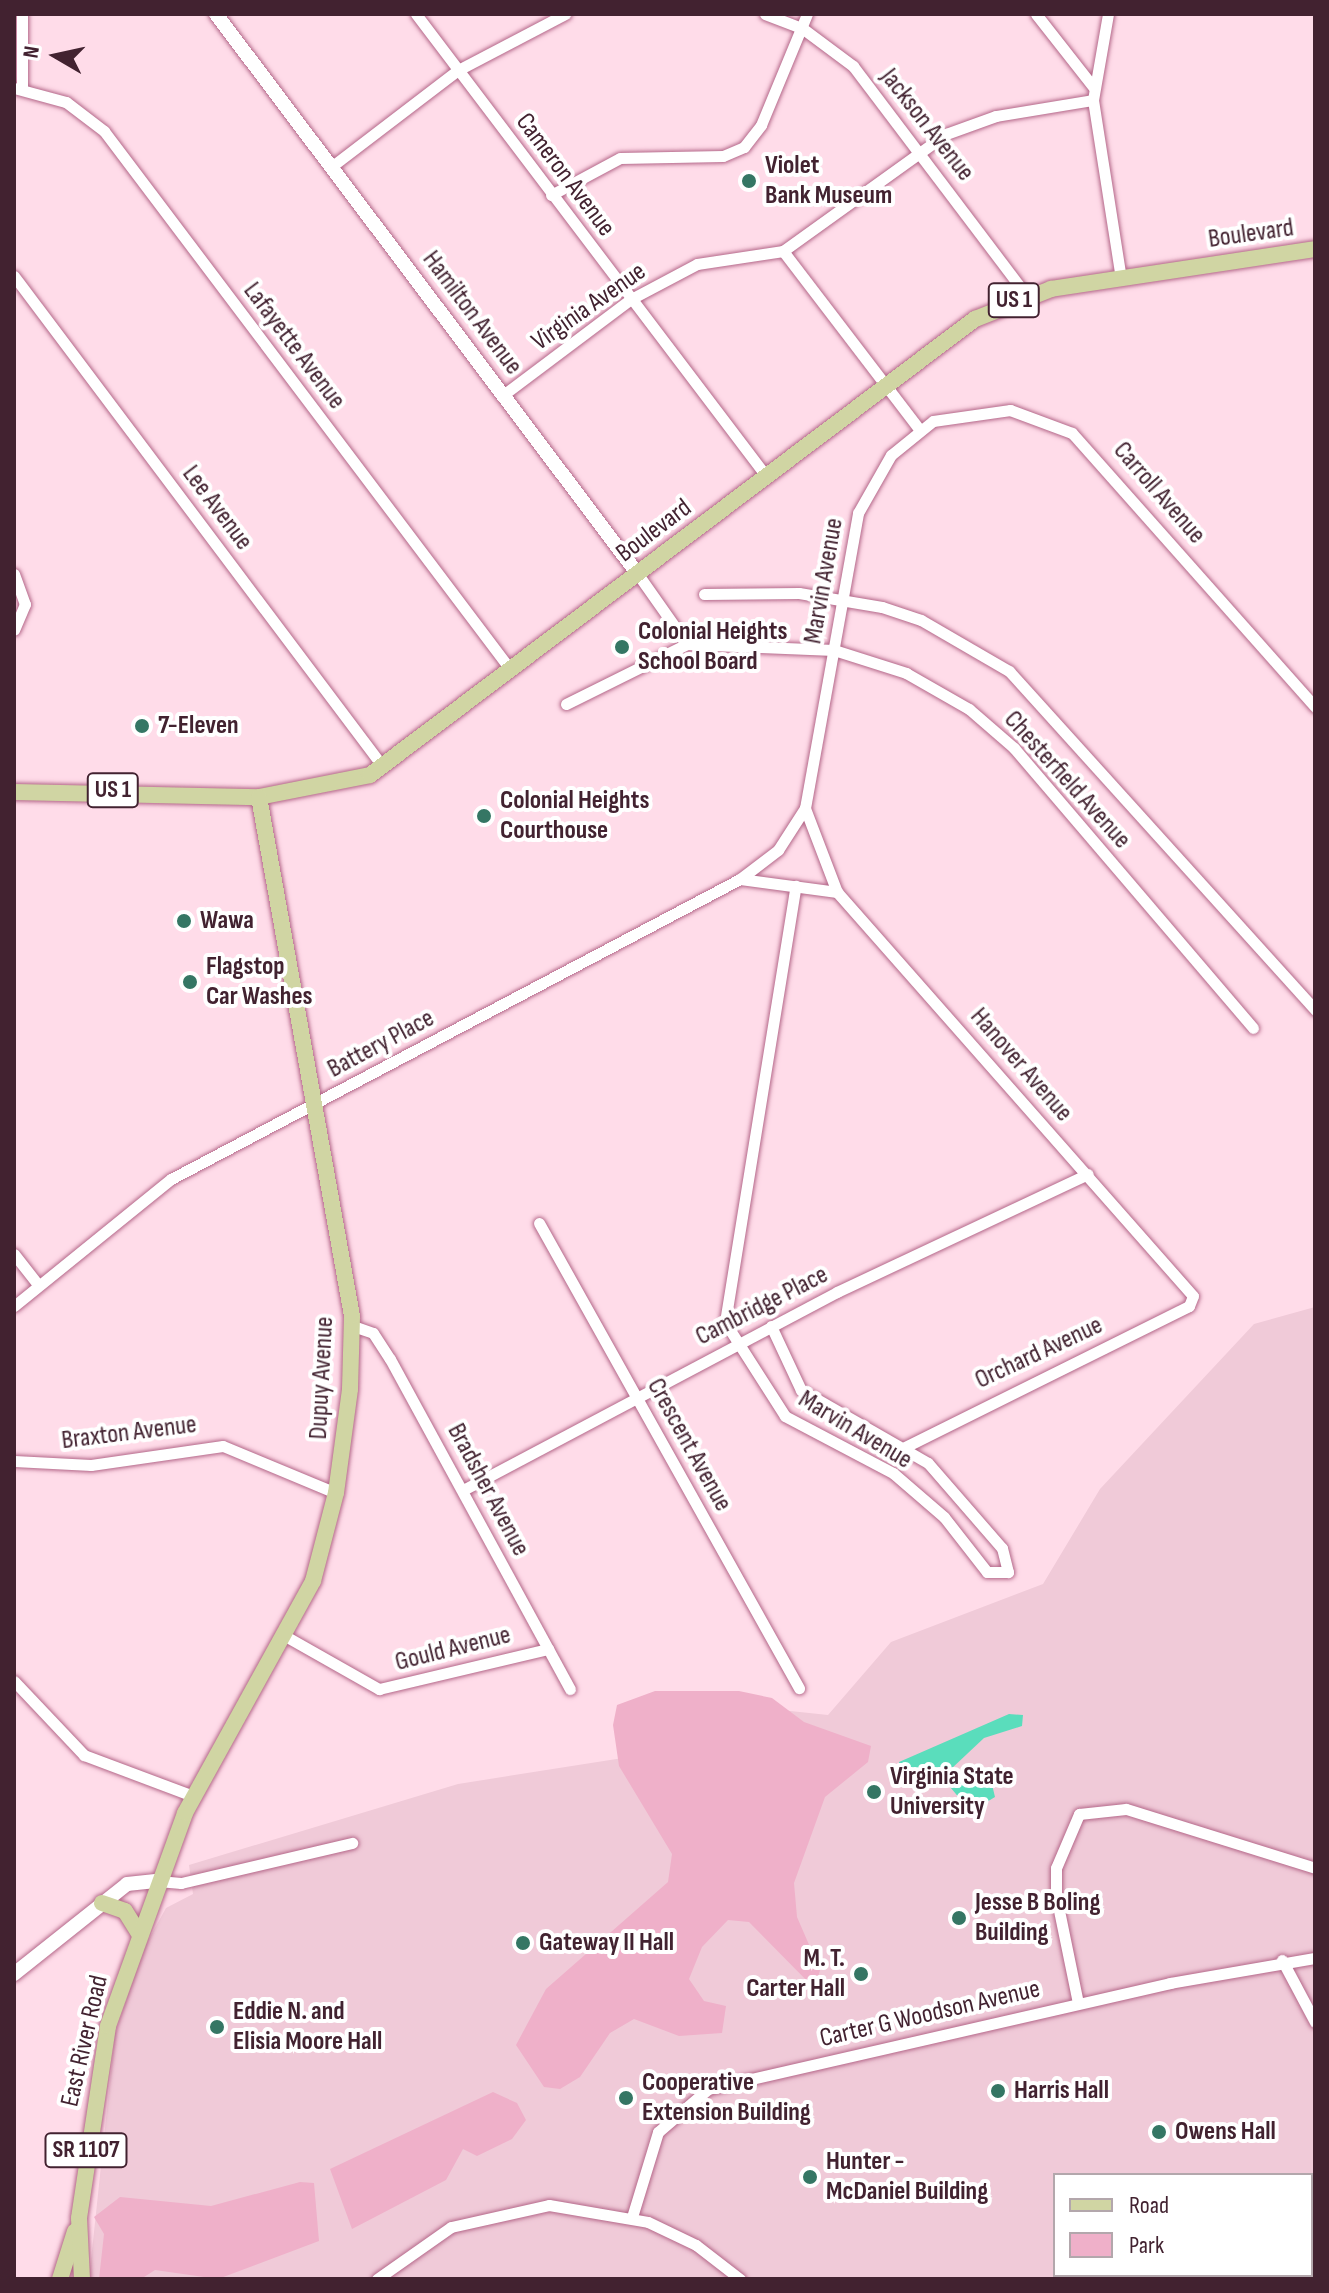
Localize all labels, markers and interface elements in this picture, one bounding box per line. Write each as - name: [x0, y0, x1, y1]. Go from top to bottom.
- north arrow: [16, 16, 96, 96]
- text: N: [18, 44, 46, 60]
- street label: Jackson Avenue: [873, 62, 981, 188]
- street label: Cameron Avenue: [509, 107, 621, 243]
- place label: Violet Bank Museum: [765, 150, 892, 212]
- marker: Violet Bank Museum: [740, 172, 758, 190]
- street label: Boulevard: [1206, 213, 1296, 255]
- street label: Hamilton Avenue: [415, 245, 529, 381]
- street label: Virginia Avenue: [526, 256, 652, 358]
- street label: Lafayette Avenue: [236, 276, 352, 416]
- road number: US 1: [986, 280, 1042, 320]
- street label: Carroll Avenue: [1106, 436, 1212, 550]
- street label: Lee Avenue: [175, 460, 259, 556]
- street label: Boulevard: [610, 493, 698, 569]
- street label: Marvin Avenue: [798, 516, 850, 646]
- place label: Colonial Heights School Board: [638, 616, 787, 678]
- marker: Colonial Heights School Board: [613, 638, 631, 656]
- street label: Chesterfield Avenue: [997, 705, 1137, 855]
- place label: 7-Eleven: [158, 710, 239, 742]
- marker: 7-Eleven: [133, 717, 151, 735]
- road number: US 1: [85, 770, 141, 810]
- place label: Colonial Heights Courthouse: [500, 785, 649, 846]
- marker: Colonial Heights Courthouse: [475, 807, 493, 825]
- place label: Wawa: [200, 905, 254, 937]
- marker: Wawa: [175, 912, 193, 930]
- place label: Flagstop Car Washes: [206, 951, 312, 1012]
- marker: Flagstop Car Washes: [181, 973, 199, 991]
- street label: Hanover Avenue: [963, 1002, 1079, 1128]
- street label: Battery Place: [322, 1003, 440, 1085]
- street label: Cambridge Place: [691, 1259, 833, 1353]
- street label: Orchard Avenue: [970, 1310, 1108, 1396]
- street label: Dupuy Avenue: [303, 1316, 341, 1440]
- street label: Crescent Avenue: [640, 1373, 738, 1517]
- street label: Marvin Avenue: [793, 1384, 917, 1476]
- street label: Braxton Avenue: [60, 1409, 198, 1457]
- street label: Bradsher Avenue: [440, 1418, 536, 1562]
- street label: Gould Avenue: [392, 1620, 514, 1678]
- place label: Virginia State University: [890, 1761, 1014, 1822]
- marker: Virginia State University: [865, 1783, 883, 1801]
- place label: Jesse B Boling Building: [975, 1887, 1100, 1948]
- marker: Jesse B Boling Building: [950, 1909, 968, 1927]
- place label: Gateway II Hall: [539, 1927, 674, 1959]
- marker: Gateway II Hall: [514, 1934, 532, 1952]
- place label: M. T. Carter Hall: [746, 1943, 845, 2004]
- marker: M. T. Carter Hall: [852, 1965, 870, 1983]
- street label: East River Road: [55, 1972, 115, 2110]
- street label: Carter G Woodson Avenue: [817, 1974, 1043, 2054]
- place label: Eddie N. and Elisia Moore Hall: [233, 1996, 382, 2058]
- marker: Eddie N. and Elisia Moore Hall: [208, 2018, 226, 2036]
- place label: Cooperative Extension Building: [642, 2067, 811, 2128]
- place label: Harris Hall: [1014, 2075, 1109, 2107]
- marker: Harris Hall: [989, 2082, 1007, 2100]
- marker: Cooperative Extension Building: [617, 2089, 635, 2107]
- place label: Owens Hall: [1175, 2116, 1276, 2148]
- marker: Owens Hall: [1150, 2123, 1168, 2141]
- road number: SR 1107: [44, 2130, 128, 2170]
- place label: Hunter - McDaniel Building: [826, 2146, 988, 2208]
- marker: Hunter - McDaniel Building: [801, 2168, 819, 2186]
- legend: [1053, 2173, 1313, 2277]
- text: Road: [1129, 2191, 1169, 2220]
- text: Park: [1129, 2231, 1164, 2260]

